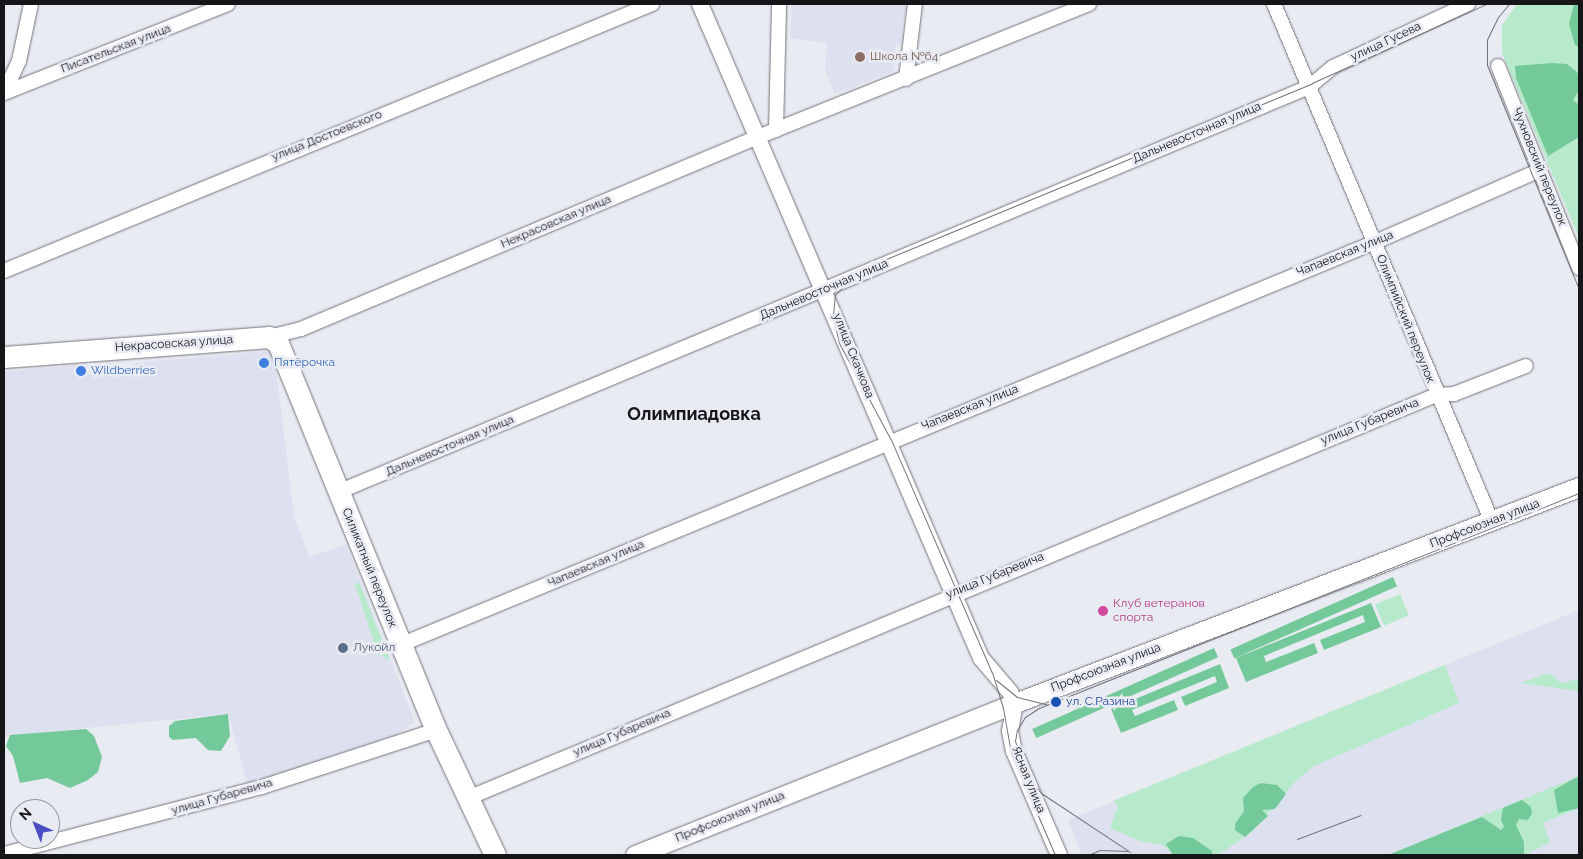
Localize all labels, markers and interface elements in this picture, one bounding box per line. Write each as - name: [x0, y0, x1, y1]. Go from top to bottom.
- street label: улица Гусева: [1349, 19, 1423, 65]
- street label: Писательская улица: [59, 21, 173, 77]
- place label: Школа №64: [870, 50, 938, 64]
- marker: Школа №64: [854, 51, 866, 63]
- street label: Дальневосточная улица: [1131, 99, 1263, 167]
- street label: Чухновский переулок: [1509, 106, 1569, 228]
- street label: улица Достоевского: [270, 107, 384, 165]
- street label: Некрасовская улица: [499, 192, 613, 252]
- street label: Чапаевская улица: [1294, 228, 1396, 280]
- street label: Олимпийский переулок: [1373, 253, 1437, 385]
- street label: Дальневосточная улица: [758, 256, 890, 324]
- street label: улица Скачкова: [829, 311, 877, 401]
- street label: Некрасовская улица: [114, 333, 234, 355]
- place label: Пятёрочка: [274, 356, 335, 370]
- marker: Пятёрочка: [258, 357, 270, 369]
- place label: Wildberries: [91, 364, 155, 378]
- marker: Wildberries: [75, 365, 87, 377]
- street label: Чапаевская улица: [919, 382, 1021, 434]
- street label: улица Губаревича: [1319, 396, 1421, 448]
- district label: Олимпиадовка: [627, 403, 761, 425]
- street label: Дальневосточная улица: [384, 412, 516, 480]
- street label: Профсоюзная улица: [1428, 496, 1542, 552]
- street label: Силикатный переулок: [338, 506, 400, 630]
- street label: Чапаевская улица: [545, 537, 647, 591]
- street label: улица Губаревича: [944, 550, 1046, 602]
- place label: Клуб ветеранов спорта: [1113, 597, 1205, 625]
- marker: Клуб ветеранов спорта: [1097, 605, 1109, 617]
- street label: Профсоюзная улица: [1049, 640, 1163, 696]
- place label: Лукойл: [353, 641, 395, 655]
- marker: Лукойл: [337, 642, 349, 654]
- place label: ул. С.Разина: [1066, 695, 1135, 709]
- marker: ул. С.Разина: [1050, 696, 1062, 708]
- street label: улица Губаревича: [571, 706, 673, 760]
- street label: Ясная улица: [1008, 744, 1048, 816]
- street label: улица Губаревича: [170, 776, 274, 818]
- street label: Профсоюзная улица: [673, 788, 787, 846]
- north arrow: [10, 799, 60, 849]
- text: N: [16, 804, 35, 823]

